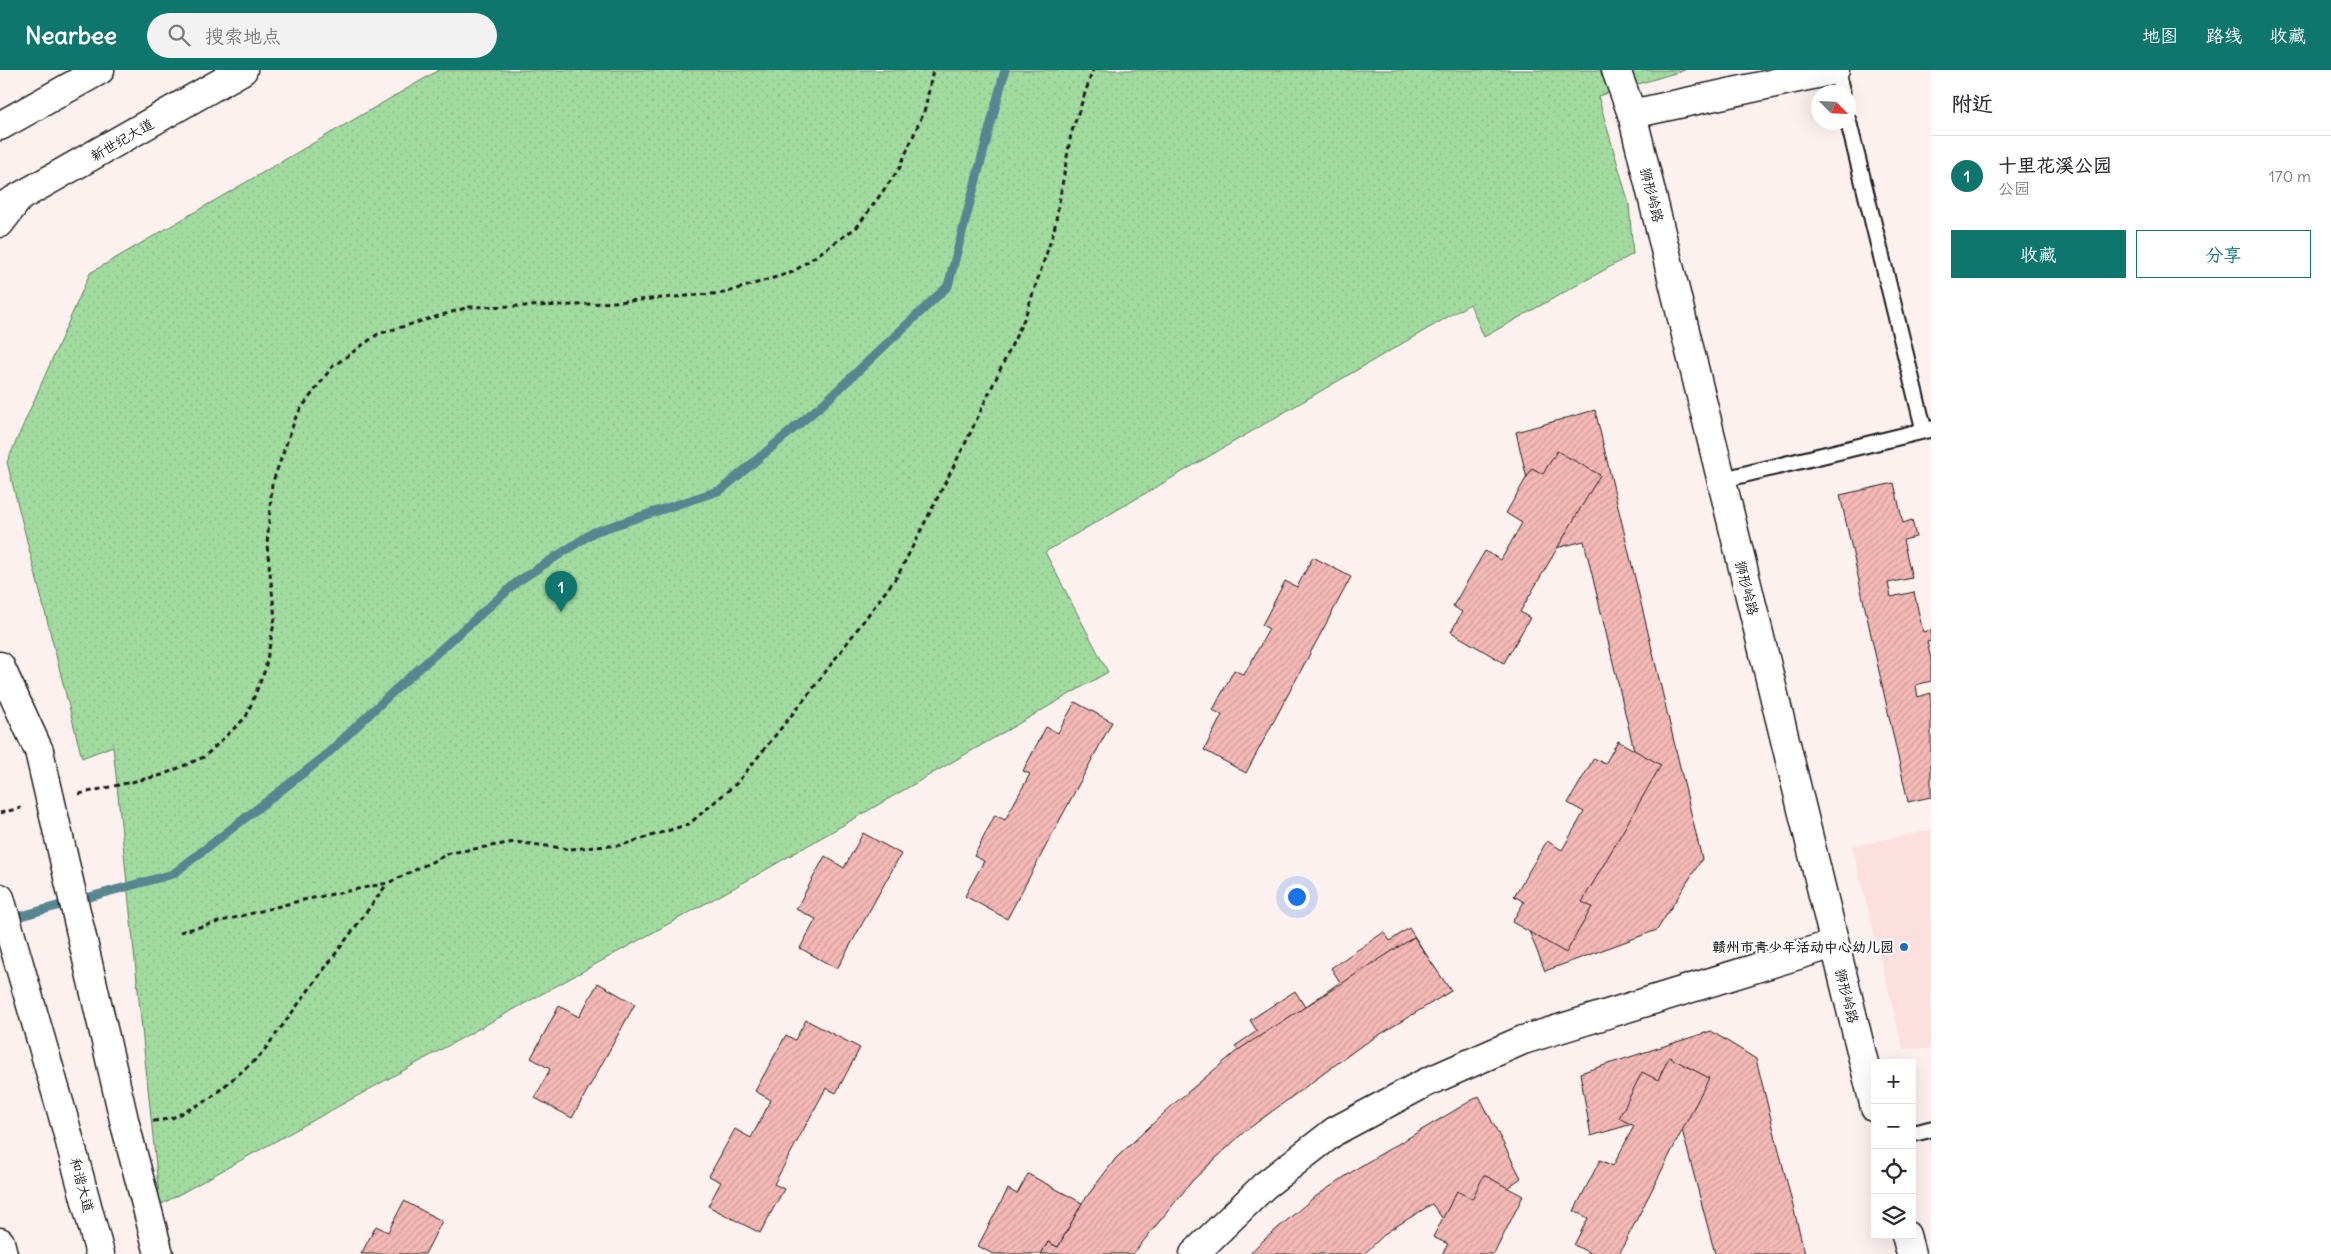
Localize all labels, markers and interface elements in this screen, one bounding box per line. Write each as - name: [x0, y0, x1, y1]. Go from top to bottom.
- search box: [147, 13, 497, 58]
- text: Nearbee: [25, 20, 117, 50]
- icon: search: [165, 21, 193, 49]
- text: 搜索地点: [205, 24, 281, 48]
- text: 地图: [2142, 24, 2178, 47]
- text: 路线: [2206, 24, 2242, 47]
- text: 收藏: [2270, 24, 2306, 47]
- north arrow: [1811, 85, 1856, 130]
- text: 附近: [1951, 90, 1993, 117]
- street label: 新世纪大道: [87, 115, 157, 165]
- text: 十里花溪公园: [1998, 153, 2112, 177]
- street label: 狮形岭路: [1636, 166, 1668, 224]
- text: 1: [1964, 166, 1970, 186]
- text: 170 m: [2268, 166, 2311, 186]
- text: 公园: [1998, 178, 2030, 198]
- button: 收藏: [1951, 230, 2126, 278]
- button: 分享: [2136, 230, 2311, 278]
- street label: 狮形岭路: [1731, 559, 1763, 617]
- pin: 1: [545, 571, 577, 612]
- your location: [1284, 884, 1310, 910]
- place label: 赣州市青少年活动中心幼儿园: [1712, 938, 1894, 956]
- marker: 赣州市青少年活动中心幼儿园: [1898, 941, 1910, 953]
- street label: 狮形岭路: [1831, 967, 1863, 1025]
- map controls: [1871, 1059, 1916, 1239]
- button: +: [1871, 1059, 1916, 1104]
- button: −: [1871, 1104, 1916, 1149]
- button: locate: [1871, 1149, 1916, 1194]
- street label: 和谐大道: [66, 1156, 98, 1214]
- button: layers: [1871, 1194, 1916, 1239]

